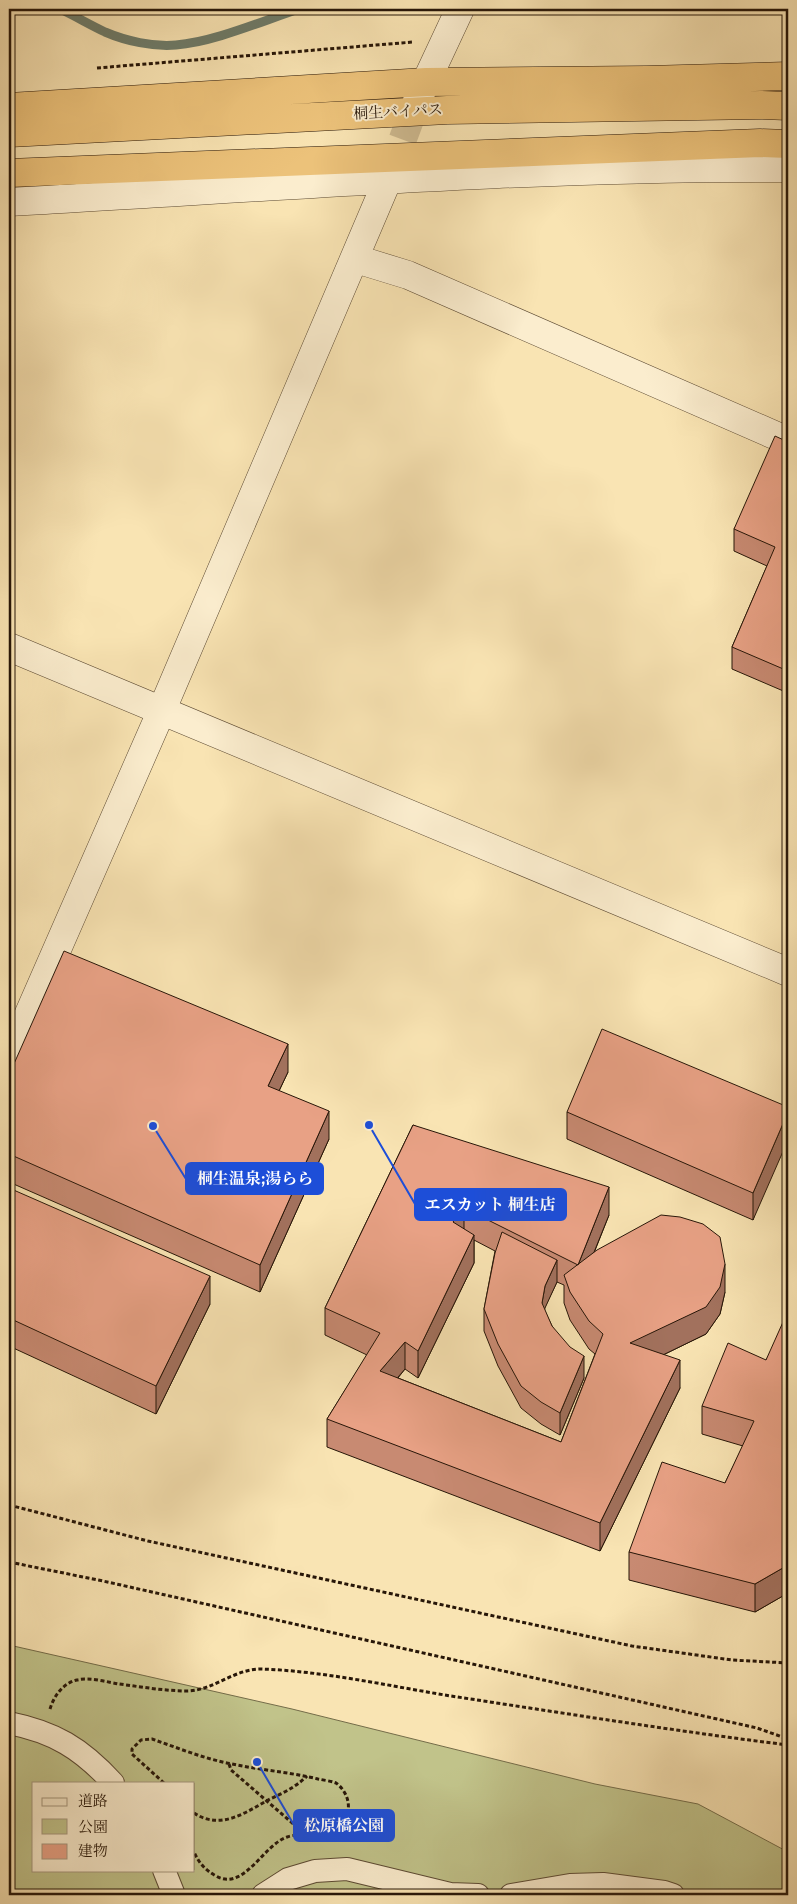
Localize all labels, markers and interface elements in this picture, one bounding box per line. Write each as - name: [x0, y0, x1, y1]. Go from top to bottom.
- street label: 桐生バイパス: [353, 100, 443, 126]
- callout: 桐生温泉;湯らら: [186, 1163, 323, 1194]
- text: 桐生温泉;湯らら: [197, 1169, 313, 1191]
- callout: エスカット 桐生店: [415, 1189, 566, 1220]
- text: エスカット 桐生店: [424, 1195, 556, 1217]
- legend: [32, 1782, 195, 1872]
- text: 道路: [78, 1792, 108, 1813]
- callout: 松原橋公園: [294, 1810, 394, 1841]
- text: 松原橋公園: [304, 1816, 384, 1838]
- text: 公園: [78, 1818, 108, 1839]
- text: 建物: [78, 1842, 108, 1863]

